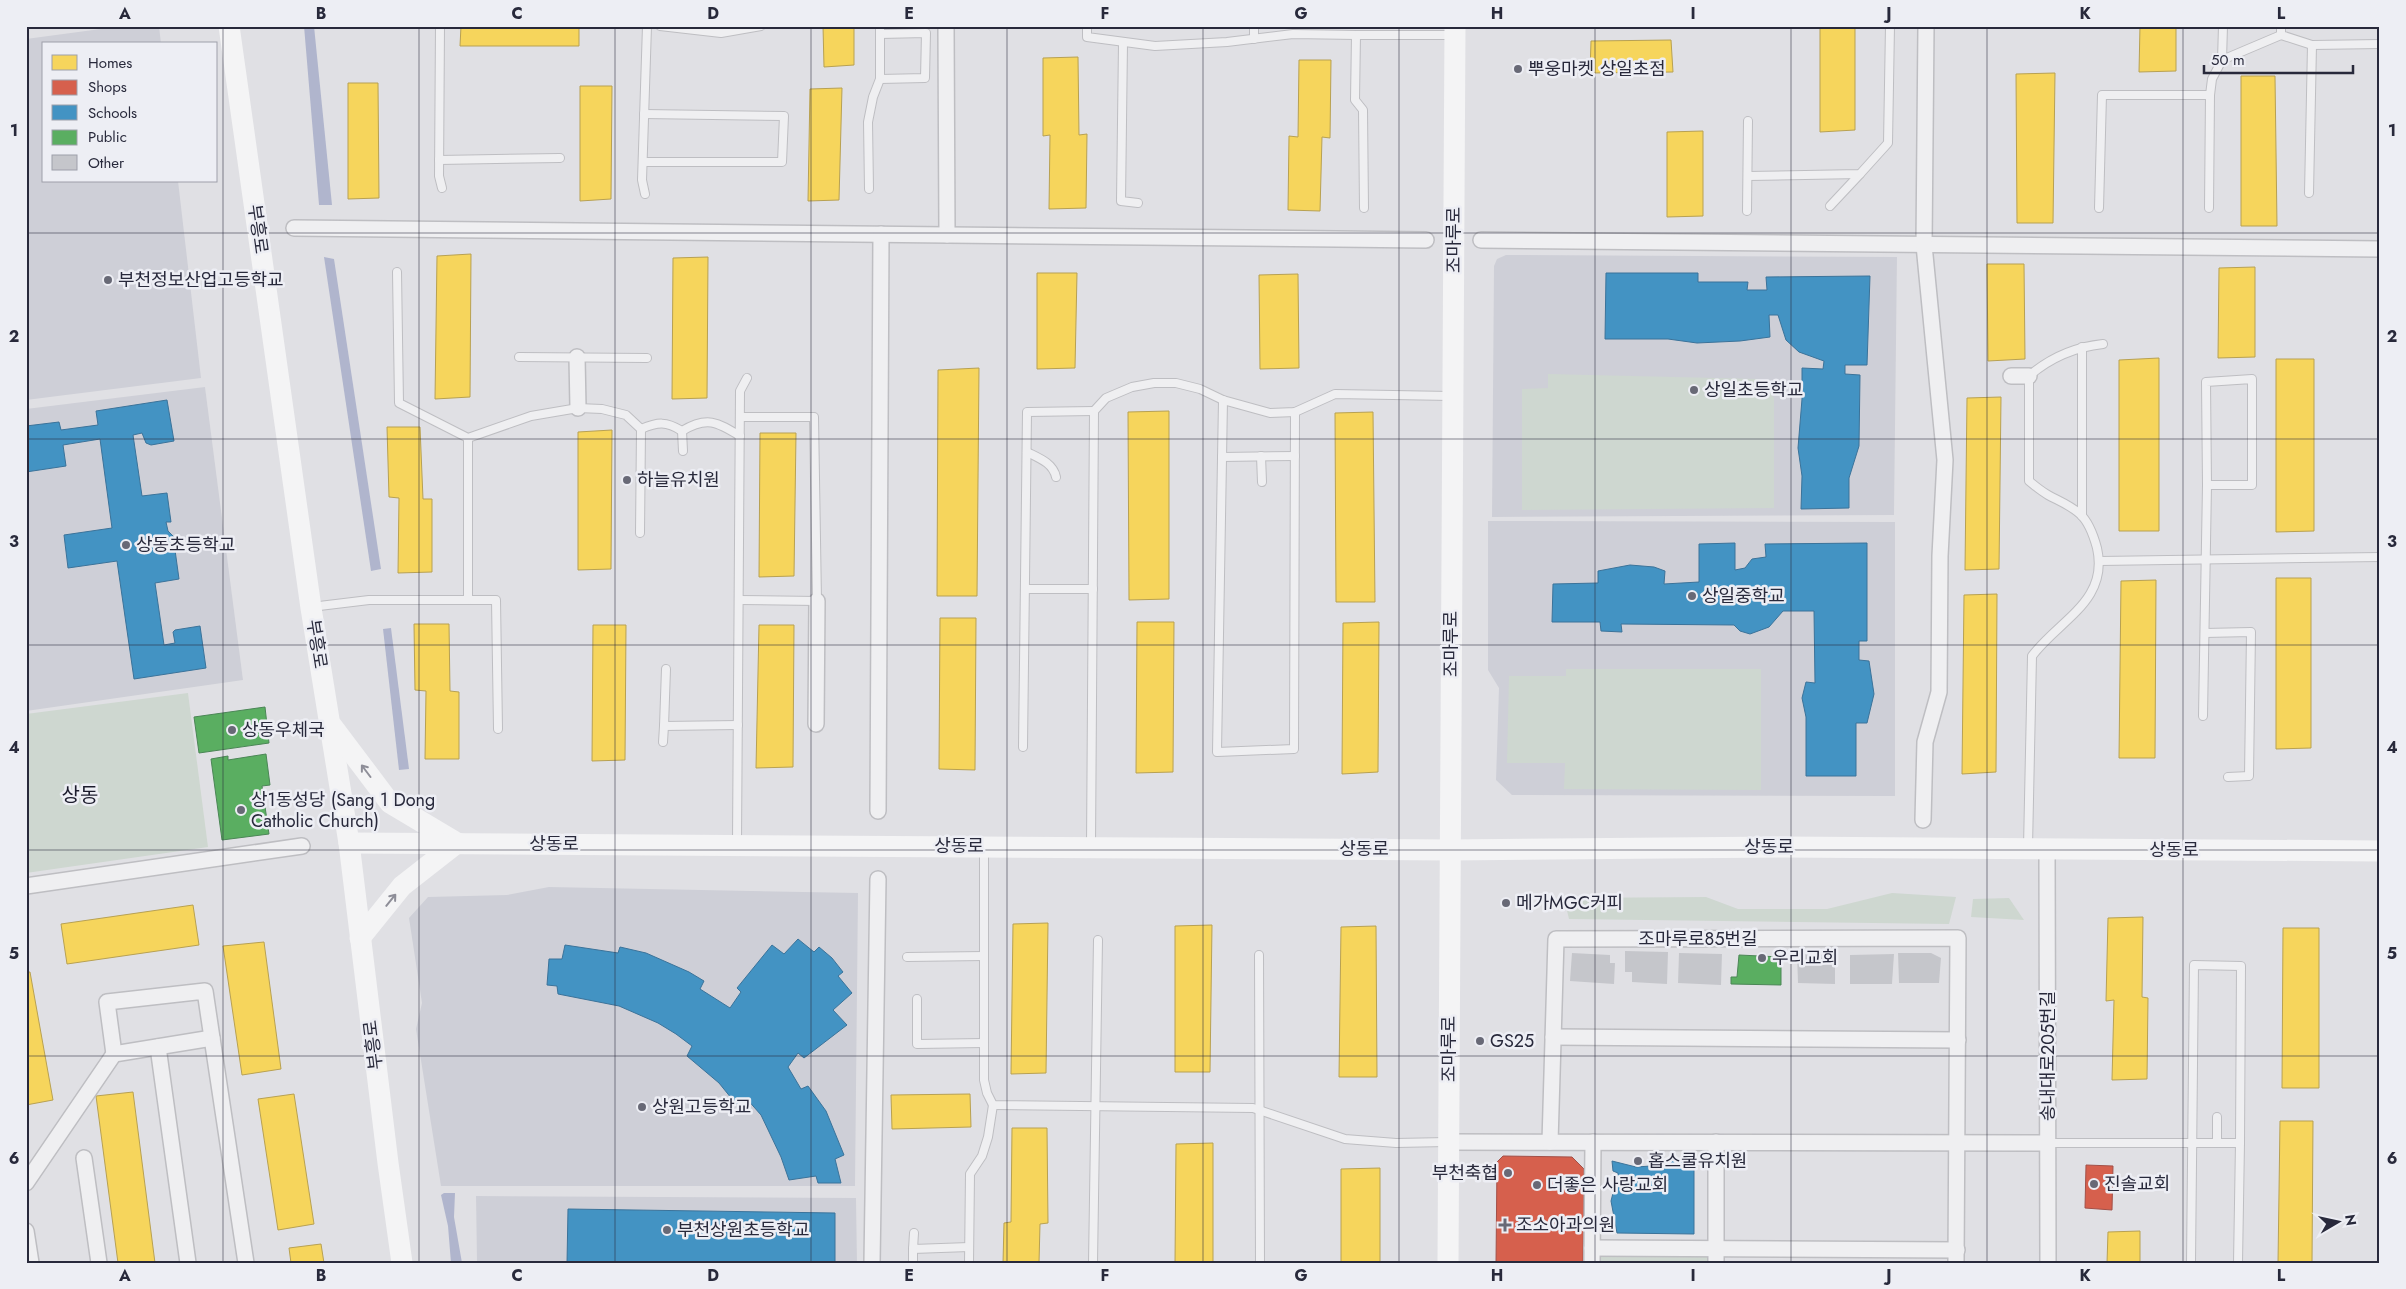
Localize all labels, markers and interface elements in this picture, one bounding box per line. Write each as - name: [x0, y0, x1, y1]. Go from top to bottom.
- text: A: [118, 2, 131, 25]
- text: B: [316, 2, 326, 25]
- text: C: [511, 2, 523, 25]
- text: D: [707, 2, 719, 25]
- text: E: [904, 2, 914, 25]
- text: F: [1101, 2, 1109, 25]
- text: G: [1294, 2, 1308, 25]
- text: H: [1491, 2, 1503, 25]
- text: I: [1690, 2, 1696, 25]
- text: J: [1883, 2, 1892, 25]
- text: K: [2079, 2, 2091, 25]
- text: L: [2277, 2, 2286, 25]
- legend: [42, 42, 218, 182]
- scale bar: [2204, 42, 2352, 74]
- text: 50 m: [2211, 49, 2245, 71]
- text: Homes: [88, 52, 132, 74]
- place label: 뿌웅마켓 상일초점: [1528, 56, 1666, 82]
- marker: 뿌웅마켓 상일초점: [1512, 63, 1524, 75]
- text: Shops: [88, 76, 127, 98]
- text: Schools: [88, 102, 137, 124]
- text: 1: [10, 119, 18, 142]
- text: 1: [2388, 119, 2396, 142]
- text: Public: [88, 126, 127, 148]
- text: Other: [88, 152, 125, 174]
- street label: 부흥로: [242, 203, 274, 255]
- street label: 조마루로: [1441, 207, 1467, 273]
- place label: 부천정보산업고등학교: [118, 267, 284, 293]
- marker: 부천정보산업고등학교: [102, 274, 114, 286]
- text: 2: [9, 325, 19, 348]
- text: 2: [2387, 325, 2397, 348]
- place label: 상일초등학교: [1704, 377, 1803, 403]
- marker: 상일초등학교: [1688, 384, 1700, 396]
- place label: 하늘유치원: [637, 467, 720, 493]
- marker: 하늘유치원: [621, 474, 633, 486]
- text: 3: [9, 530, 19, 553]
- text: 3: [2387, 530, 2397, 553]
- place label: 상동초등학교: [136, 532, 235, 558]
- marker: 상동초등학교: [120, 539, 132, 551]
- place label: 상일중학교: [1702, 583, 1785, 609]
- marker: 상일중학교: [1686, 590, 1698, 602]
- street label: 조마루로: [1438, 611, 1464, 677]
- street label: 부흥로: [300, 617, 334, 671]
- place label: 상동우체국: [242, 717, 325, 743]
- marker: 상동우체국: [226, 724, 238, 736]
- text: 4: [8, 736, 20, 759]
- text: 4: [2386, 736, 2398, 759]
- one-way arrow: [360, 765, 371, 778]
- district label: 상동: [62, 781, 98, 810]
- place label: 상1동성당 (Sang 1 Dong Catholic Church): [251, 787, 435, 834]
- marker: 상1동성당 (Sang 1 Dong Catholic Church): [235, 804, 247, 816]
- street label: 상동로: [529, 831, 579, 857]
- street label: 상동로: [934, 833, 984, 859]
- street label: 상동로: [1744, 834, 1794, 860]
- street label: 상동로: [1339, 836, 1389, 862]
- street label: 상동로: [2149, 837, 2199, 863]
- place label: 메가MGC커피: [1516, 890, 1623, 916]
- one-way arrow: [385, 894, 396, 907]
- marker: 메가MGC커피: [1500, 897, 1512, 909]
- street label: 조마루로85번길: [1638, 926, 1758, 952]
- text: 5: [9, 942, 19, 965]
- text: 5: [2387, 942, 2397, 965]
- place label: 우리교회: [1772, 945, 1838, 971]
- marker: 우리교회: [1756, 952, 1768, 964]
- street label: 송내대로205번길: [2035, 991, 2061, 1121]
- street label: 조마루로: [1436, 1016, 1462, 1082]
- street label: 부흥로: [357, 1019, 389, 1071]
- place label: GS25: [1490, 1028, 1534, 1054]
- marker: GS25: [1474, 1035, 1486, 1047]
- place label: 상원고등학교: [652, 1094, 751, 1120]
- marker: 상원고등학교: [636, 1101, 648, 1113]
- text: 6: [9, 1147, 19, 1170]
- text: 6: [2387, 1147, 2397, 1170]
- place label: 홉스쿨유치원: [1648, 1148, 1747, 1174]
- marker: 홉스쿨유치원: [1632, 1155, 1644, 1167]
- place label: 부천축협: [1432, 1160, 1498, 1186]
- marker: 부천축협: [1502, 1167, 1514, 1179]
- place label: 진솔교회: [2104, 1171, 2170, 1197]
- place label: 더좋은 사랑교회: [1547, 1172, 1668, 1198]
- marker: 진솔교회: [2088, 1178, 2100, 1190]
- marker: 더좋은 사랑교회: [1531, 1179, 1543, 1191]
- north arrow: [2314, 1196, 2364, 1246]
- place label: 조소아과의원: [1516, 1212, 1615, 1238]
- text: N: [2340, 1213, 2362, 1227]
- place label: 부천상원초등학교: [677, 1217, 809, 1243]
- marker: 조소아과의원: [1498, 1218, 1512, 1232]
- marker: 부천상원초등학교: [661, 1224, 673, 1236]
- text: A: [118, 1264, 131, 1287]
- text: B: [316, 1264, 326, 1287]
- text: C: [511, 1264, 523, 1287]
- text: D: [707, 1264, 719, 1287]
- text: E: [904, 1264, 914, 1287]
- text: F: [1101, 1264, 1109, 1287]
- text: G: [1294, 1264, 1308, 1287]
- text: H: [1491, 1264, 1503, 1287]
- text: I: [1690, 1264, 1696, 1287]
- text: J: [1883, 1264, 1892, 1287]
- text: K: [2079, 1264, 2091, 1287]
- text: L: [2277, 1264, 2286, 1287]

